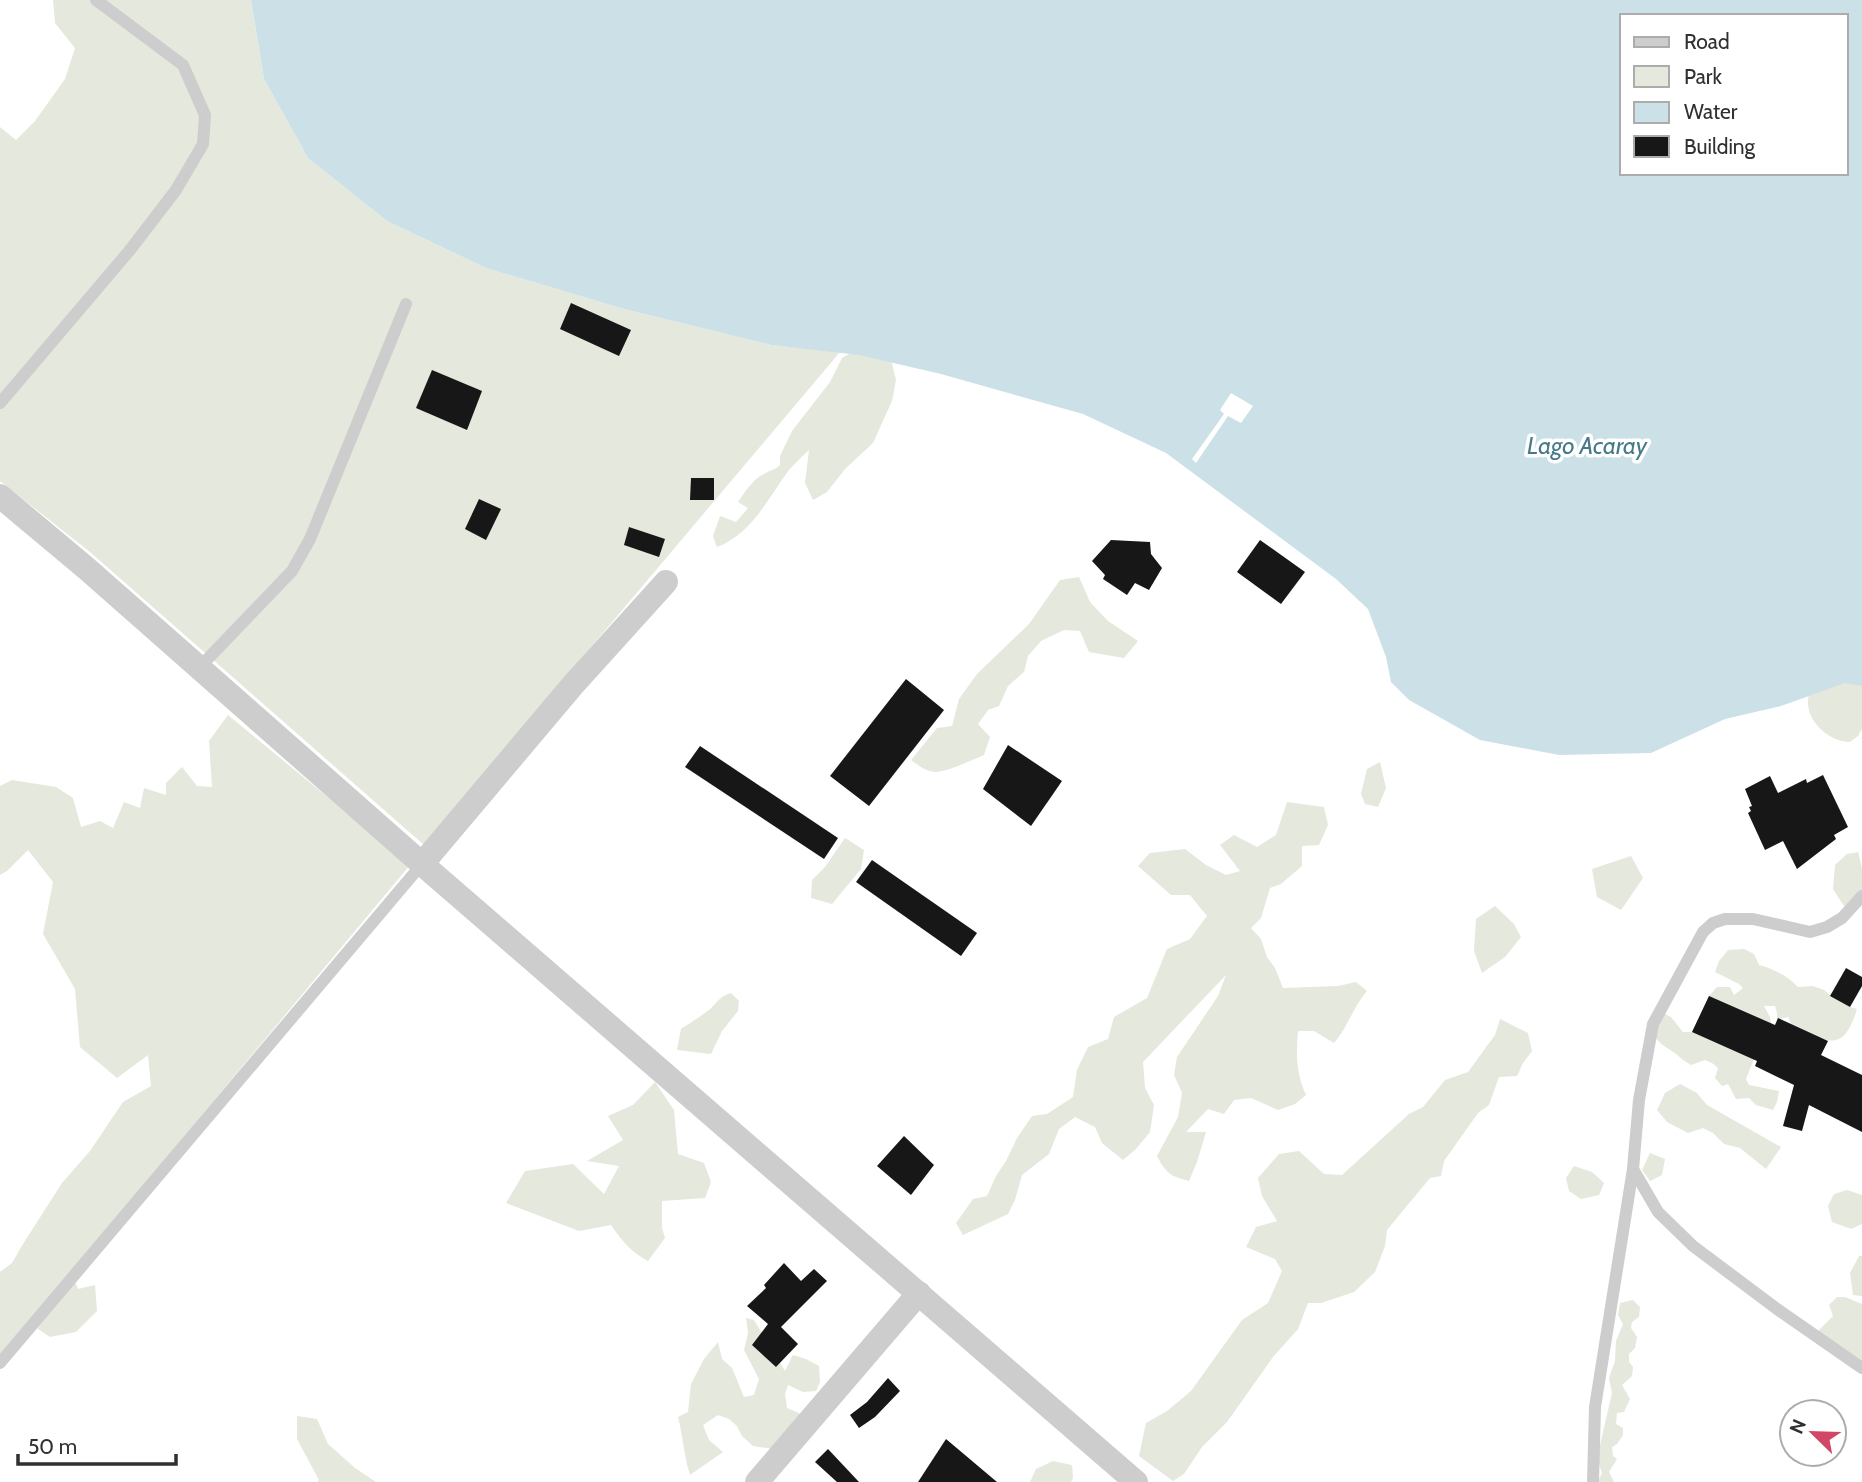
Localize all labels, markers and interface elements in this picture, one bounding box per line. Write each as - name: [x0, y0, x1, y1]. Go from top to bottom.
- legend: [1620, 14, 1848, 175]
- text: Road: [1684, 29, 1730, 54]
- text: Park: [1684, 64, 1722, 89]
- text: Water: [1684, 99, 1738, 124]
- text: Building: [1684, 134, 1756, 159]
- water label: Lago Acaray: [1527, 431, 1648, 460]
- north arrow: [1778, 1398, 1848, 1468]
- text: N: [1785, 1416, 1811, 1437]
- scale bar: [18, 1422, 175, 1466]
- text: 50 m: [28, 1434, 77, 1459]

